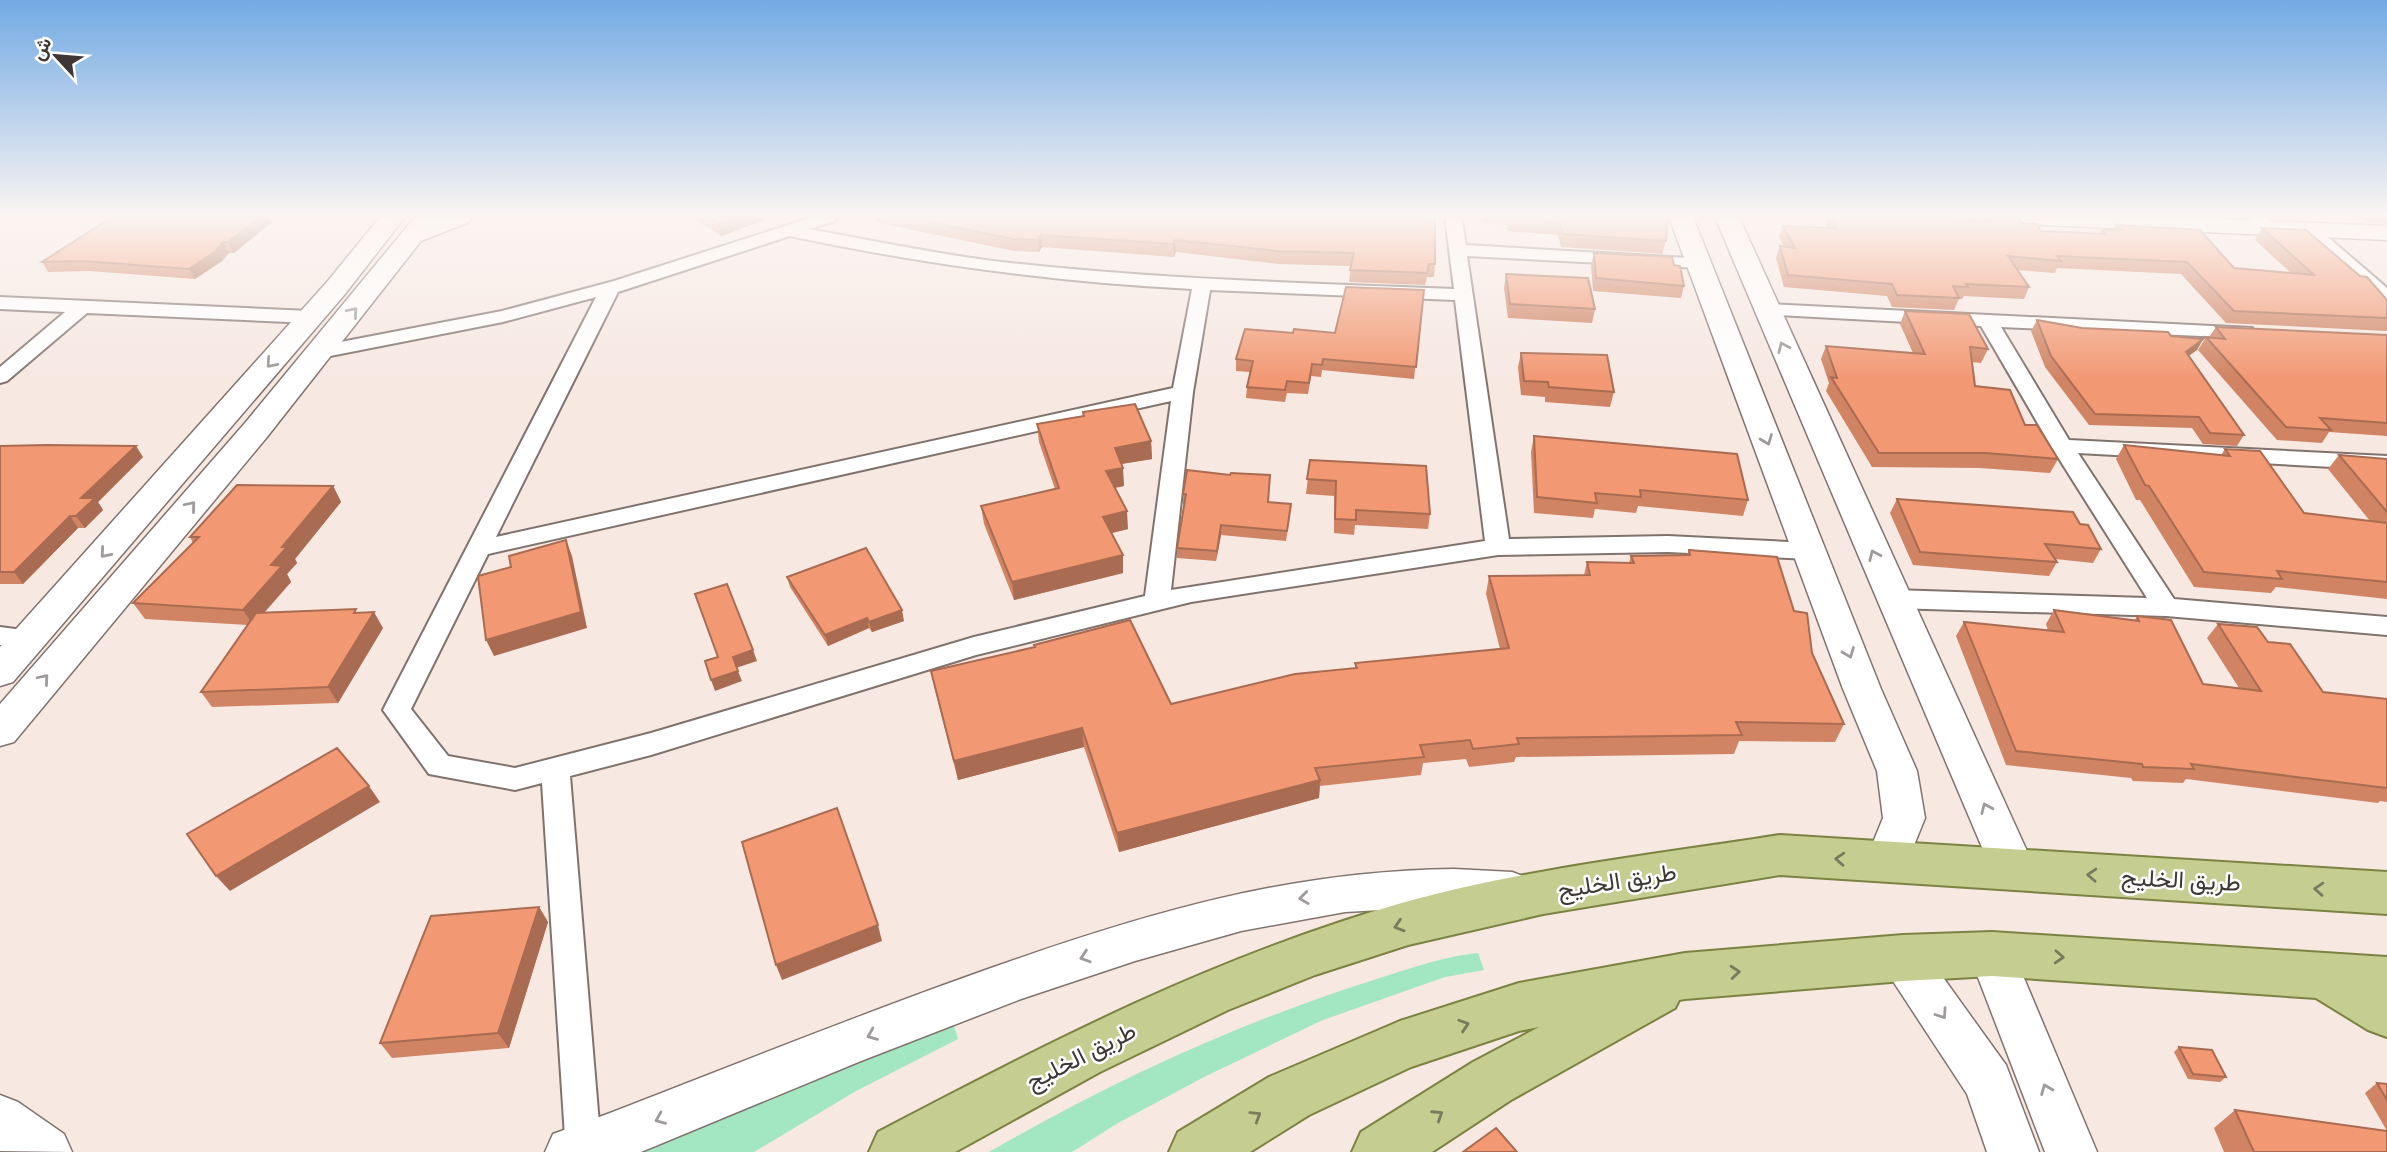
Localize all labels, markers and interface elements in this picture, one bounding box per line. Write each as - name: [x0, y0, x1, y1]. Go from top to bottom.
- north arrow: [21, 21, 91, 91]
- text: ش: [26, 33, 57, 64]
- one-way arrow: [345, 308, 357, 321]
- one-way arrow: [1777, 342, 1791, 354]
- one-way arrow: [267, 355, 279, 368]
- one-way arrow: [1758, 434, 1772, 446]
- one-way arrow: [183, 501, 196, 513]
- one-way arrow: [101, 545, 113, 558]
- one-way arrow: [1868, 550, 1882, 563]
- one-way arrow: [1840, 646, 1854, 658]
- one-way arrow: [36, 675, 48, 688]
- one-way arrow: [1980, 803, 1994, 815]
- one-way arrow: [1835, 852, 1846, 867]
- street label: طريق الخليج: [1555, 857, 1679, 907]
- street label: طريق الخليج: [2120, 862, 2242, 900]
- one-way arrow: [2086, 868, 2097, 883]
- one-way arrow: [2313, 881, 2324, 896]
- one-way arrow: [1299, 890, 1310, 905]
- one-way arrow: [1393, 917, 1405, 932]
- one-way arrow: [1079, 949, 1092, 963]
- one-way arrow: [2054, 950, 2065, 965]
- one-way arrow: [1729, 965, 1740, 980]
- one-way arrow: [1933, 1006, 1946, 1019]
- street label: طريق الخليج: [1021, 1015, 1142, 1098]
- one-way arrow: [1457, 1019, 1470, 1033]
- one-way arrow: [866, 1026, 878, 1040]
- one-way arrow: [2041, 1083, 2055, 1095]
- one-way arrow: [655, 1111, 667, 1125]
- one-way arrow: [1249, 1111, 1262, 1124]
- one-way arrow: [1430, 1111, 1443, 1124]

